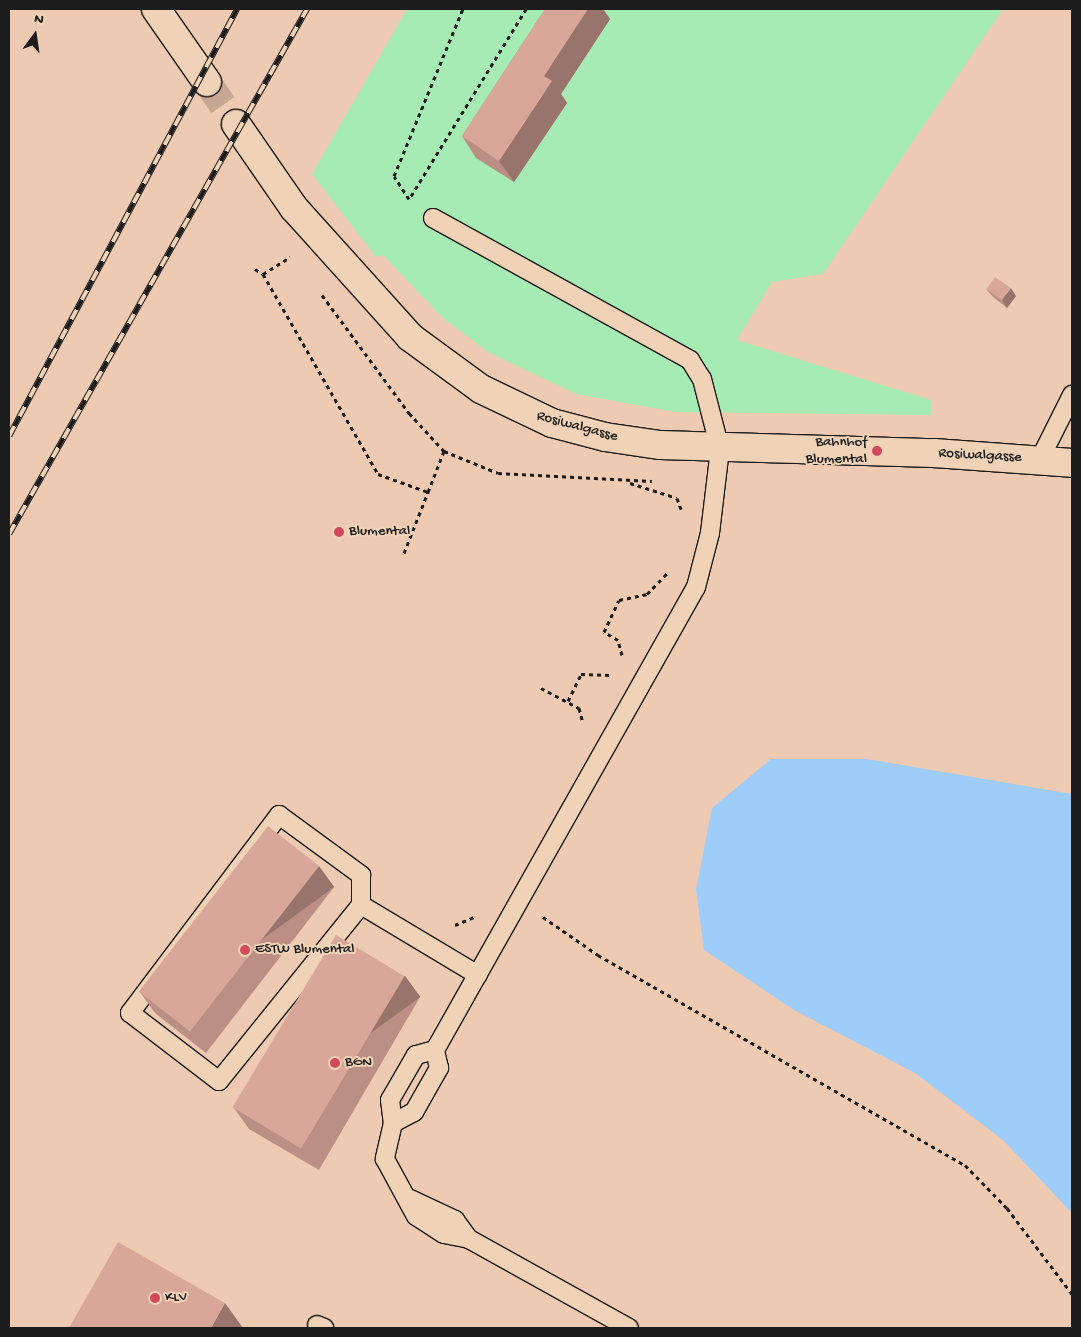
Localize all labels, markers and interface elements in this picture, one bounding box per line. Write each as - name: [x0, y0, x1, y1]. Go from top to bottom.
- north arrow: [10, 10, 60, 60]
- text: N: [32, 11, 45, 29]
- street label: Rosiwalgasse: [534, 408, 620, 446]
- place label: Bahnhof Blumental: [806, 433, 867, 468]
- marker: Bahnhof Blumental: [871, 445, 883, 457]
- street label: Rosiwalgasse: [938, 445, 1022, 467]
- place label: Blumental: [349, 523, 410, 541]
- marker: Blumental: [333, 526, 345, 538]
- place label: ESTW Blumental: [255, 941, 355, 959]
- marker: ESTW Blumental: [239, 944, 251, 956]
- place label: BGN: [345, 1054, 372, 1072]
- marker: BGN: [329, 1057, 341, 1069]
- place label: KLV: [165, 1289, 187, 1307]
- marker: KLV: [149, 1292, 161, 1304]

